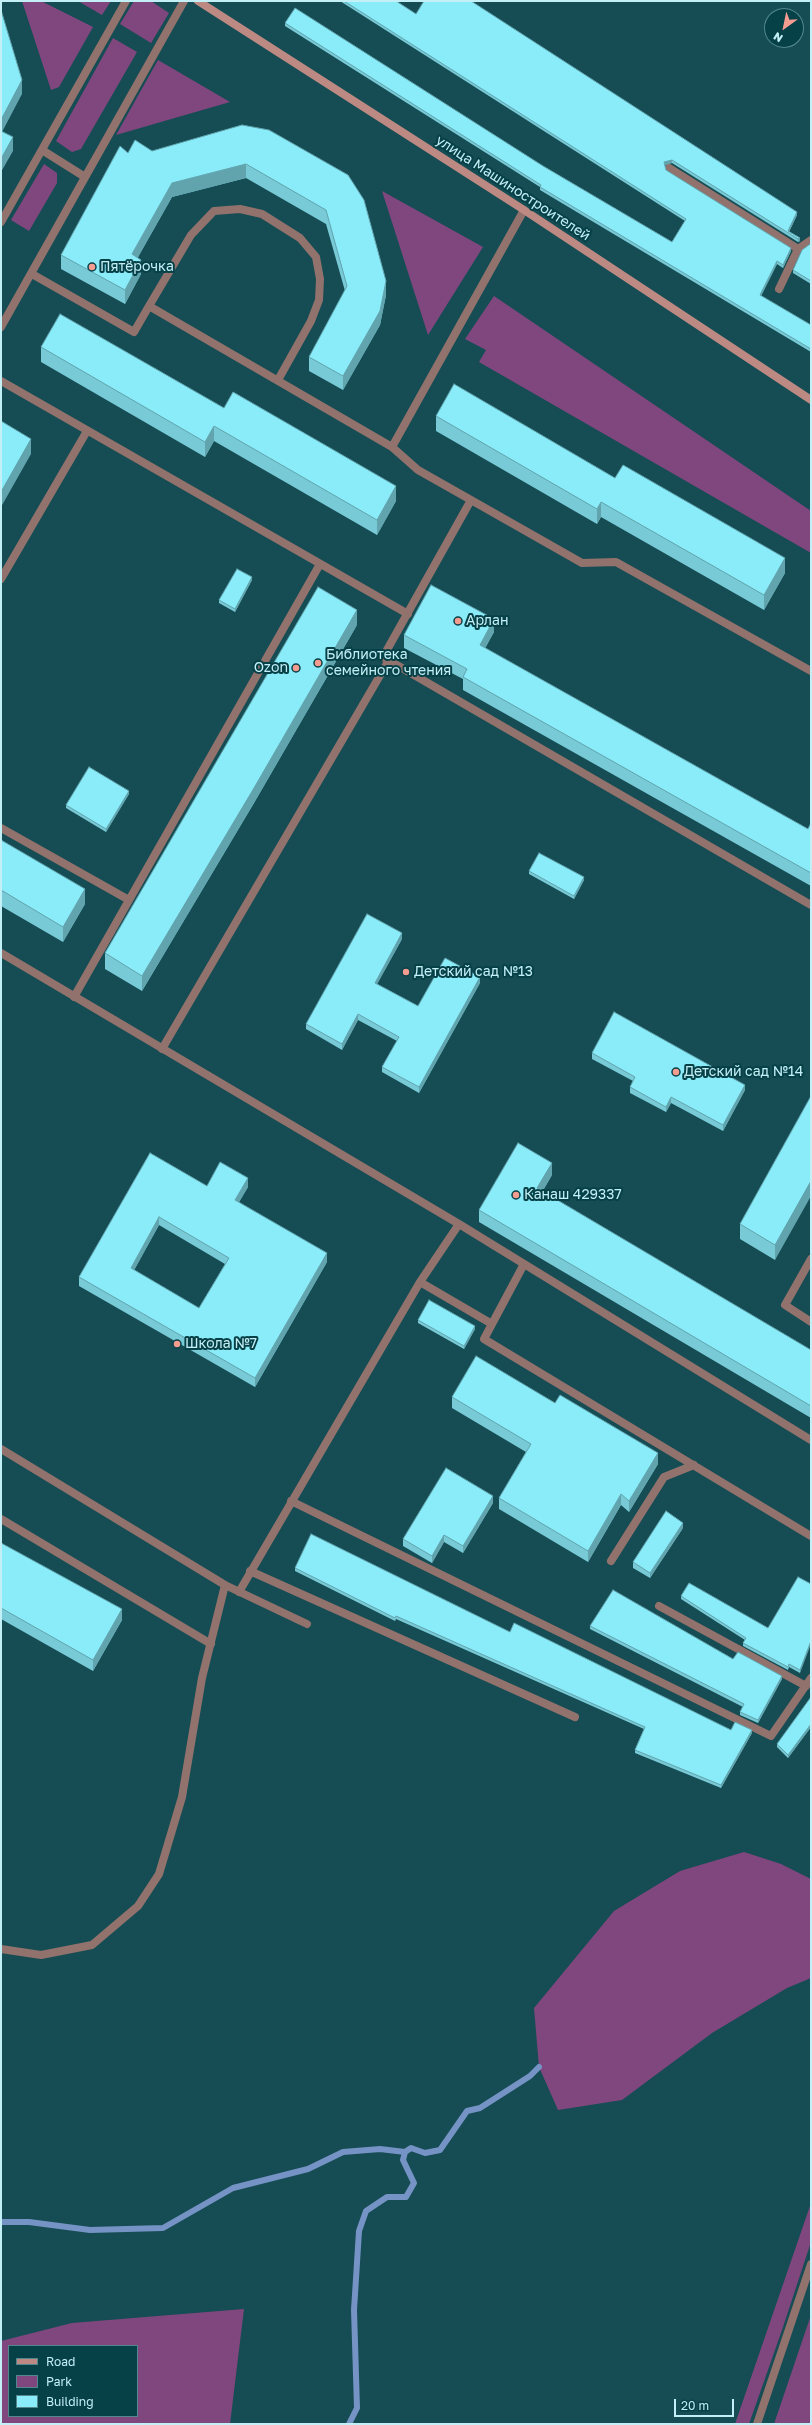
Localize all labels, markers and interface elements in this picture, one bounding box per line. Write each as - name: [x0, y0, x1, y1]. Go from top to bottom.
- north arrow: [764, 8, 804, 48]
- text: N: [771, 30, 785, 45]
- street label: улица Машиностроителей: [433, 132, 593, 244]
- place label: Пятёрочка: [100, 259, 174, 275]
- marker: Пятёрочка: [87, 262, 97, 272]
- place label: Арлан: [466, 613, 508, 629]
- marker: Арлан: [453, 616, 463, 626]
- place label: Библиотека семейного чтения: [326, 647, 451, 680]
- marker: Библиотека семейного чтения: [313, 658, 323, 668]
- place label: Ozon: [254, 660, 288, 676]
- marker: Ozon: [291, 663, 301, 673]
- place label: Детский сад №13: [414, 964, 533, 980]
- marker: Детский сад №13: [401, 967, 411, 977]
- place label: Детский сад №14: [684, 1064, 803, 1080]
- marker: Детский сад №14: [671, 1067, 681, 1077]
- place label: Канаш 429337: [524, 1187, 622, 1203]
- marker: Канаш 429337: [511, 1190, 521, 1200]
- place label: Школа №7: [185, 1336, 257, 1352]
- marker: Школа №7: [172, 1339, 182, 1349]
- legend: [8, 2345, 138, 2417]
- text: Road: [46, 2354, 75, 2369]
- text: Park: [46, 2374, 72, 2389]
- scale bar: [676, 2391, 736, 2417]
- text: Building: [46, 2394, 94, 2409]
- text: 20 m: [681, 2398, 709, 2413]

